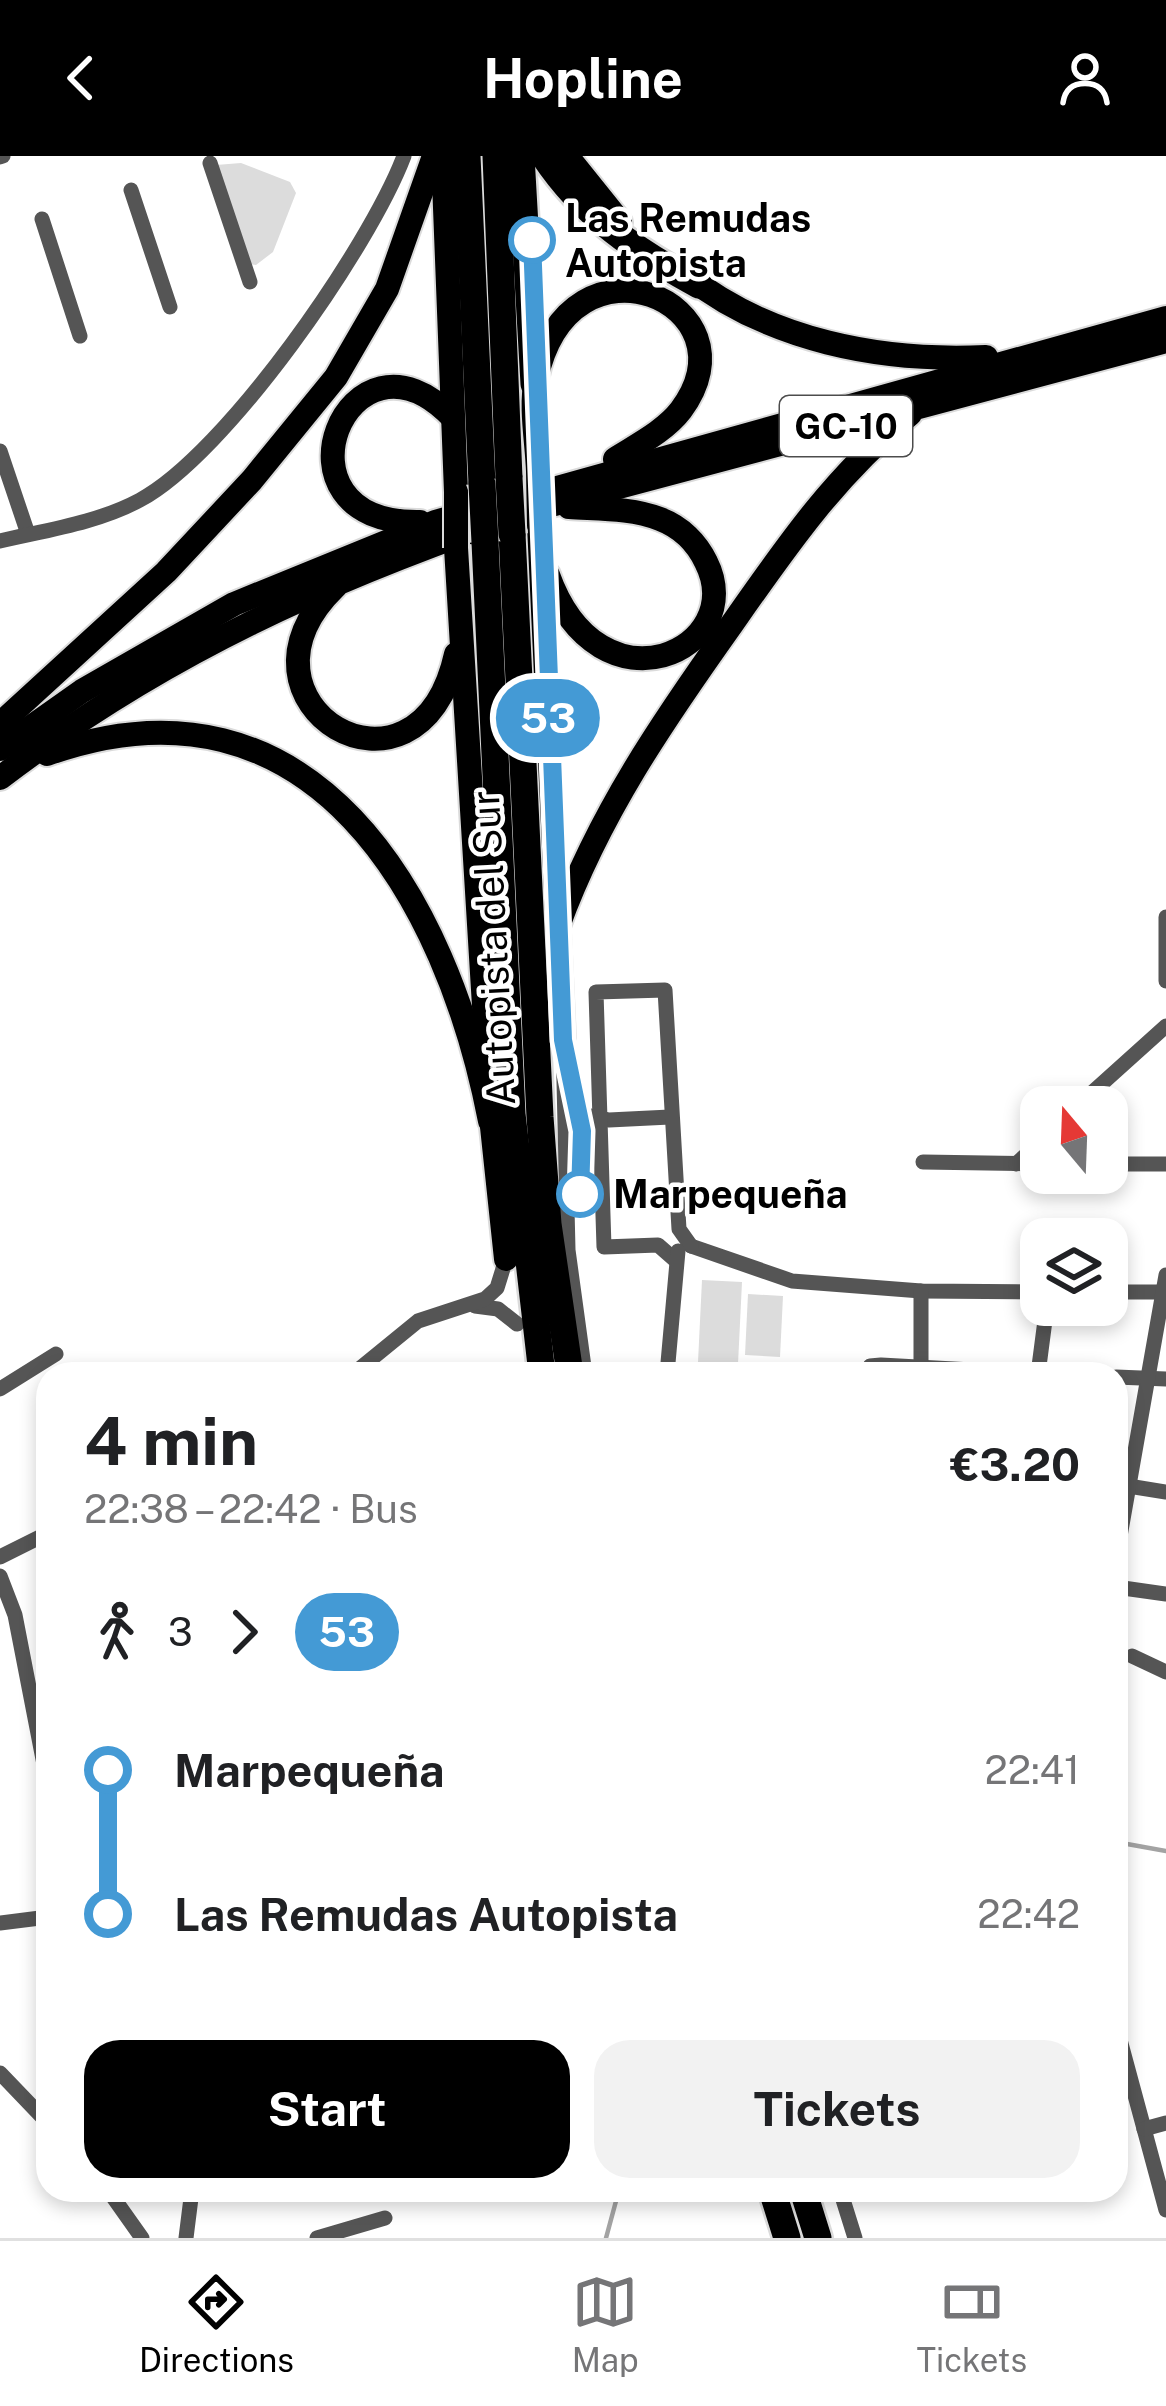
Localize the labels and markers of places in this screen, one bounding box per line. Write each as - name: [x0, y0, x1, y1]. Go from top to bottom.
- place label: Las Remudas Autopista: [565, 195, 811, 286]
- marker: Las Remudas Autopista: [510, 218, 554, 262]
- place label: Marpequeña: [613, 1171, 848, 1217]
- marker: Marpequeña: [558, 1172, 602, 1216]

